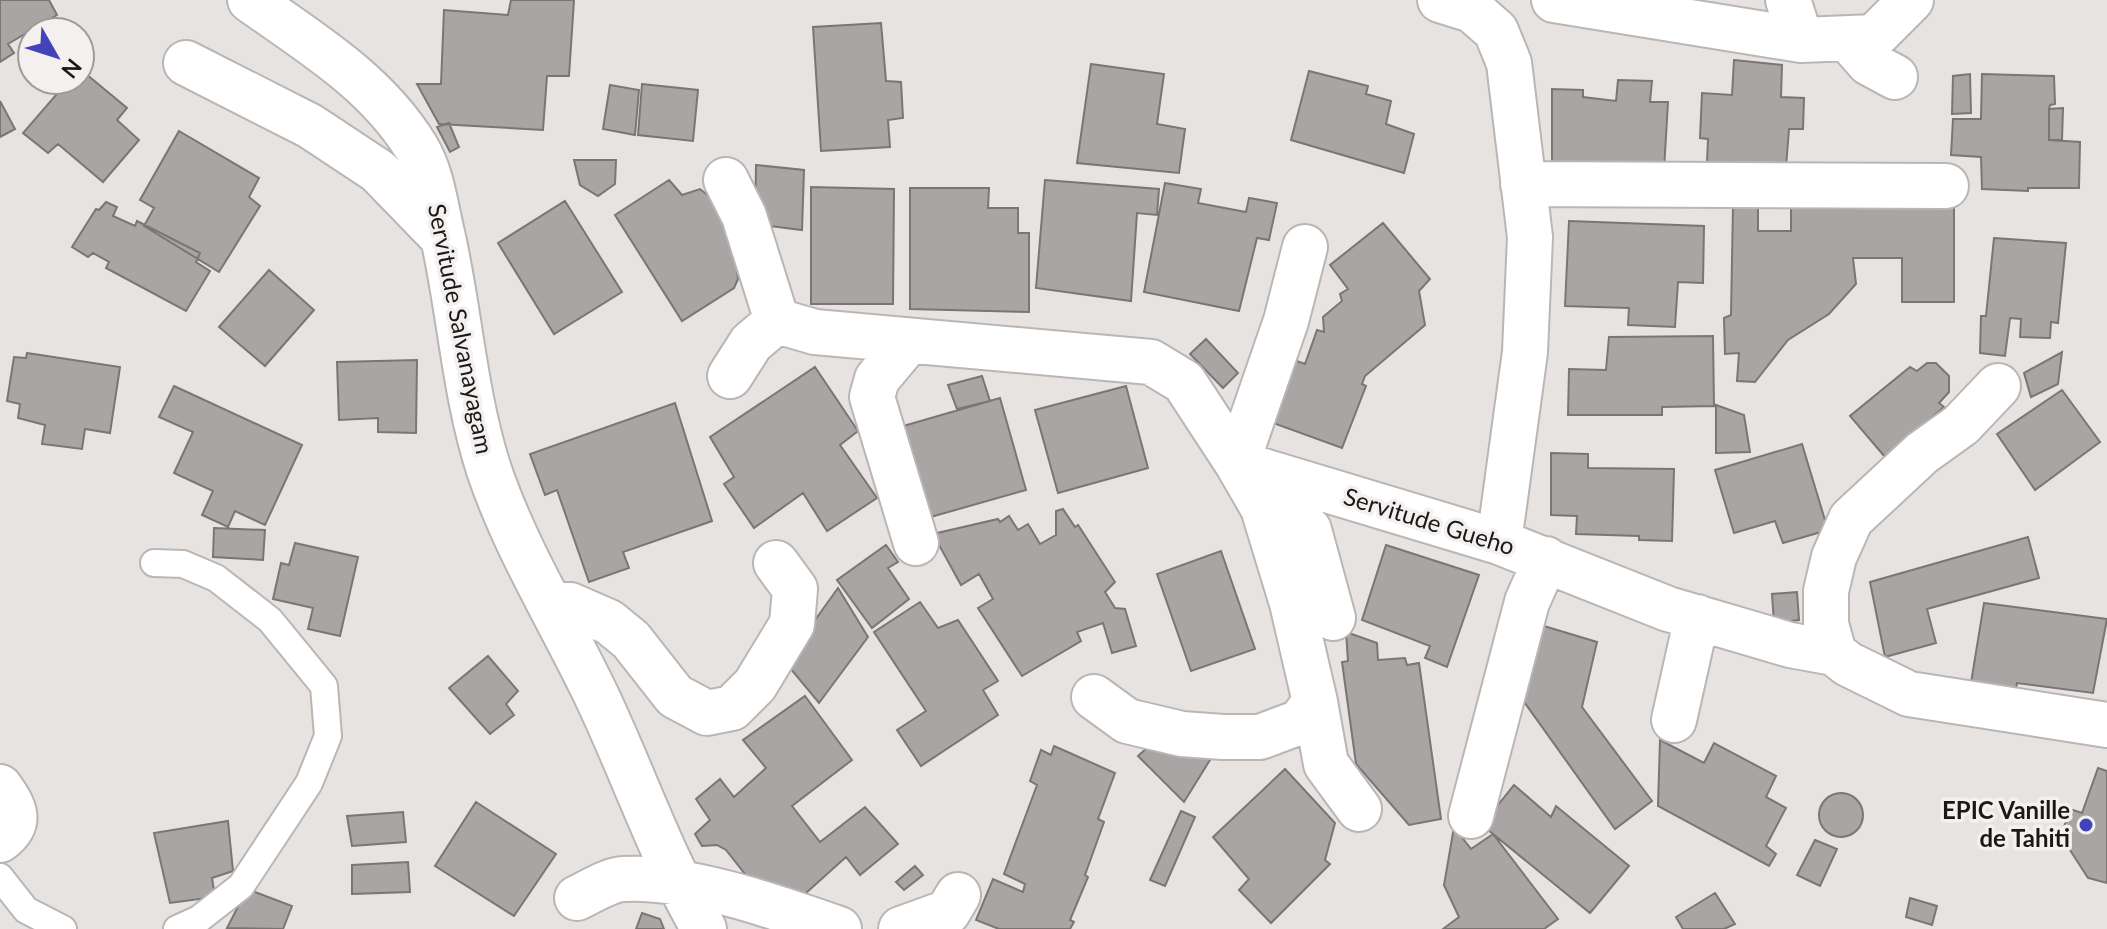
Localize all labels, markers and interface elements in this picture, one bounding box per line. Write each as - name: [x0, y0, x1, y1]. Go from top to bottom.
- north arrow: [16, 16, 96, 96]
- text: N: [56, 54, 88, 84]
- street label: Servitude Salvanayagam: [423, 201, 500, 456]
- street label: Servitude Gueho: [1341, 481, 1518, 560]
- place label: EPIC Vanille de Tahiti: [1942, 795, 2070, 852]
- marker: EPIC Vanille de Tahiti: [2077, 816, 2095, 834]

